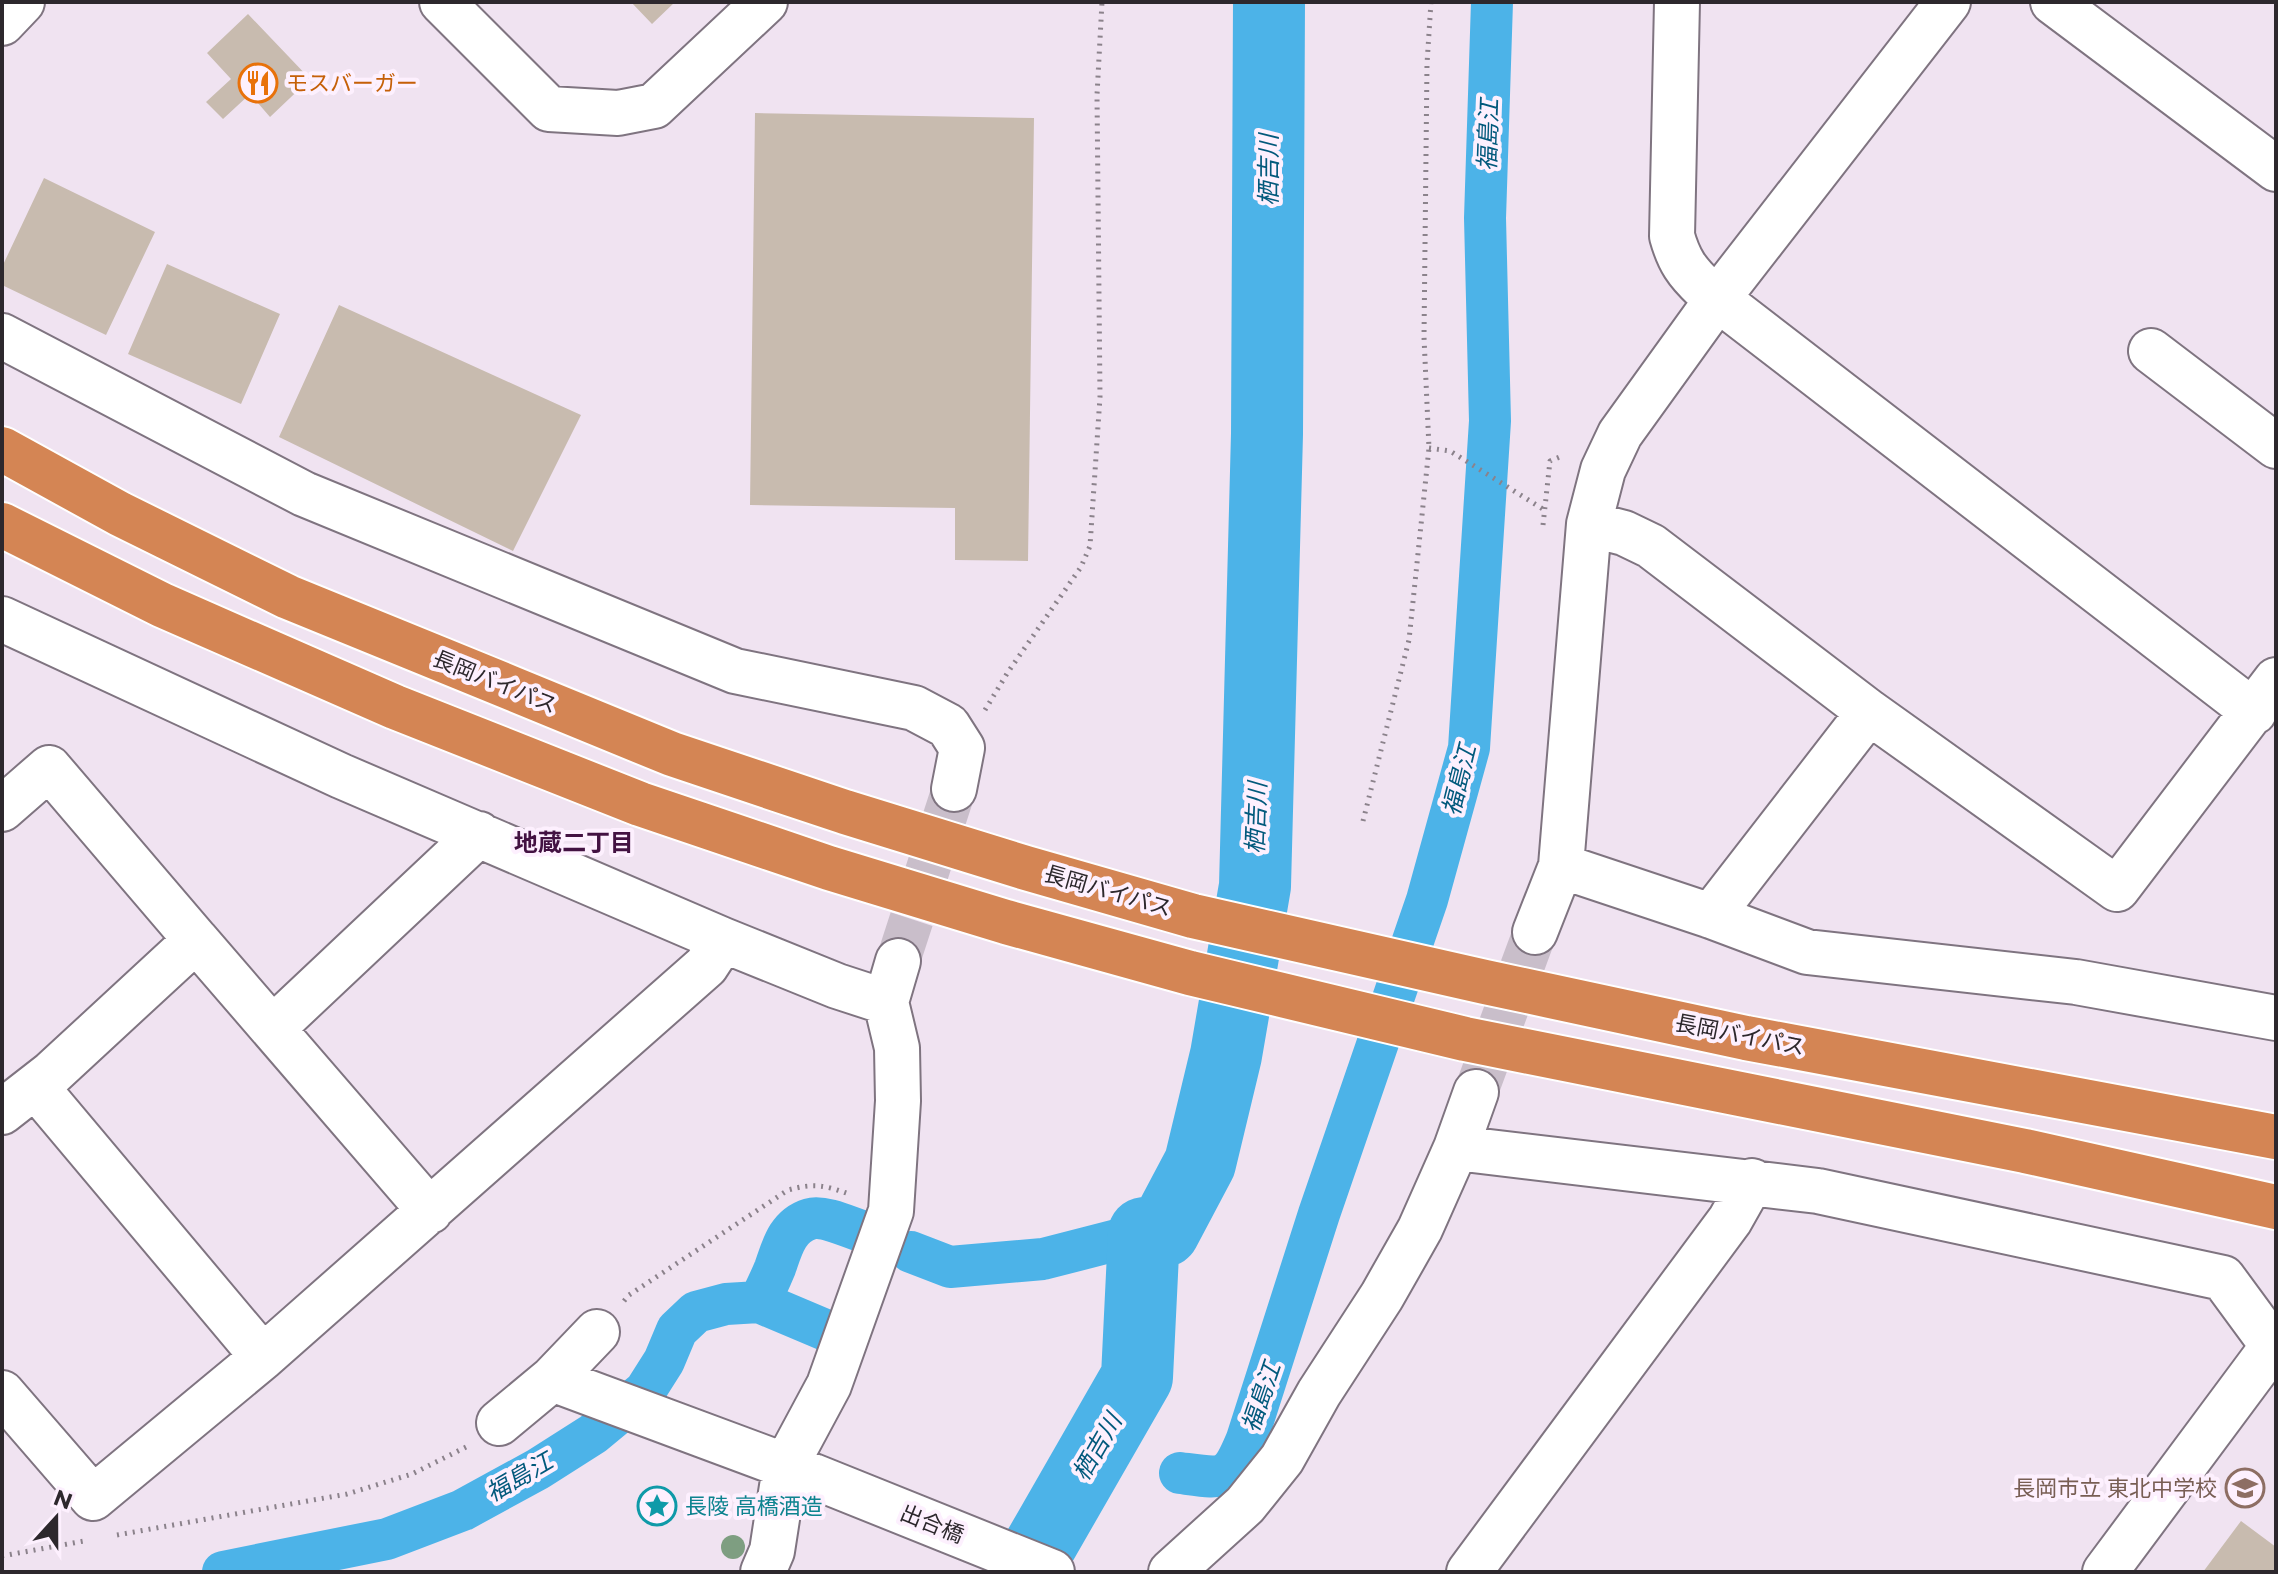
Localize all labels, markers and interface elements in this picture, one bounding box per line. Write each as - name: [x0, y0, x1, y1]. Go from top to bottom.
- restaurant icon: モスバーガー: [237, 62, 279, 104]
- place label: モスバーガー: [286, 70, 418, 97]
- water label: 福島江: [1472, 96, 1504, 171]
- water label: 栖吉川: [1254, 131, 1283, 206]
- street label: 長岡バイパス: [429, 645, 561, 719]
- water label: 福島江: [1436, 739, 1483, 818]
- water label: 栖吉川: [1240, 779, 1272, 854]
- district label: 地蔵二丁目: [514, 828, 634, 857]
- street label: 長岡バイパス: [1041, 860, 1175, 922]
- street label: 長岡バイパス: [1673, 1009, 1807, 1061]
- water label: 福島江: [1236, 1355, 1287, 1436]
- water label: 栖吉川: [1066, 1406, 1129, 1485]
- water label: 福島江: [481, 1445, 560, 1508]
- school or university icon: 長岡市立 東北中学校: [2224, 1467, 2266, 1509]
- place label: 長岡市立 東北中学校: [2013, 1475, 2217, 1502]
- north arrow: [16, 1478, 96, 1558]
- text: N: [50, 1484, 76, 1516]
- place icon: 長陵 高橋酒造: [636, 1485, 678, 1527]
- place label: 長陵 高橋酒造: [685, 1493, 823, 1520]
- street label: 出合橋: [896, 1499, 968, 1549]

